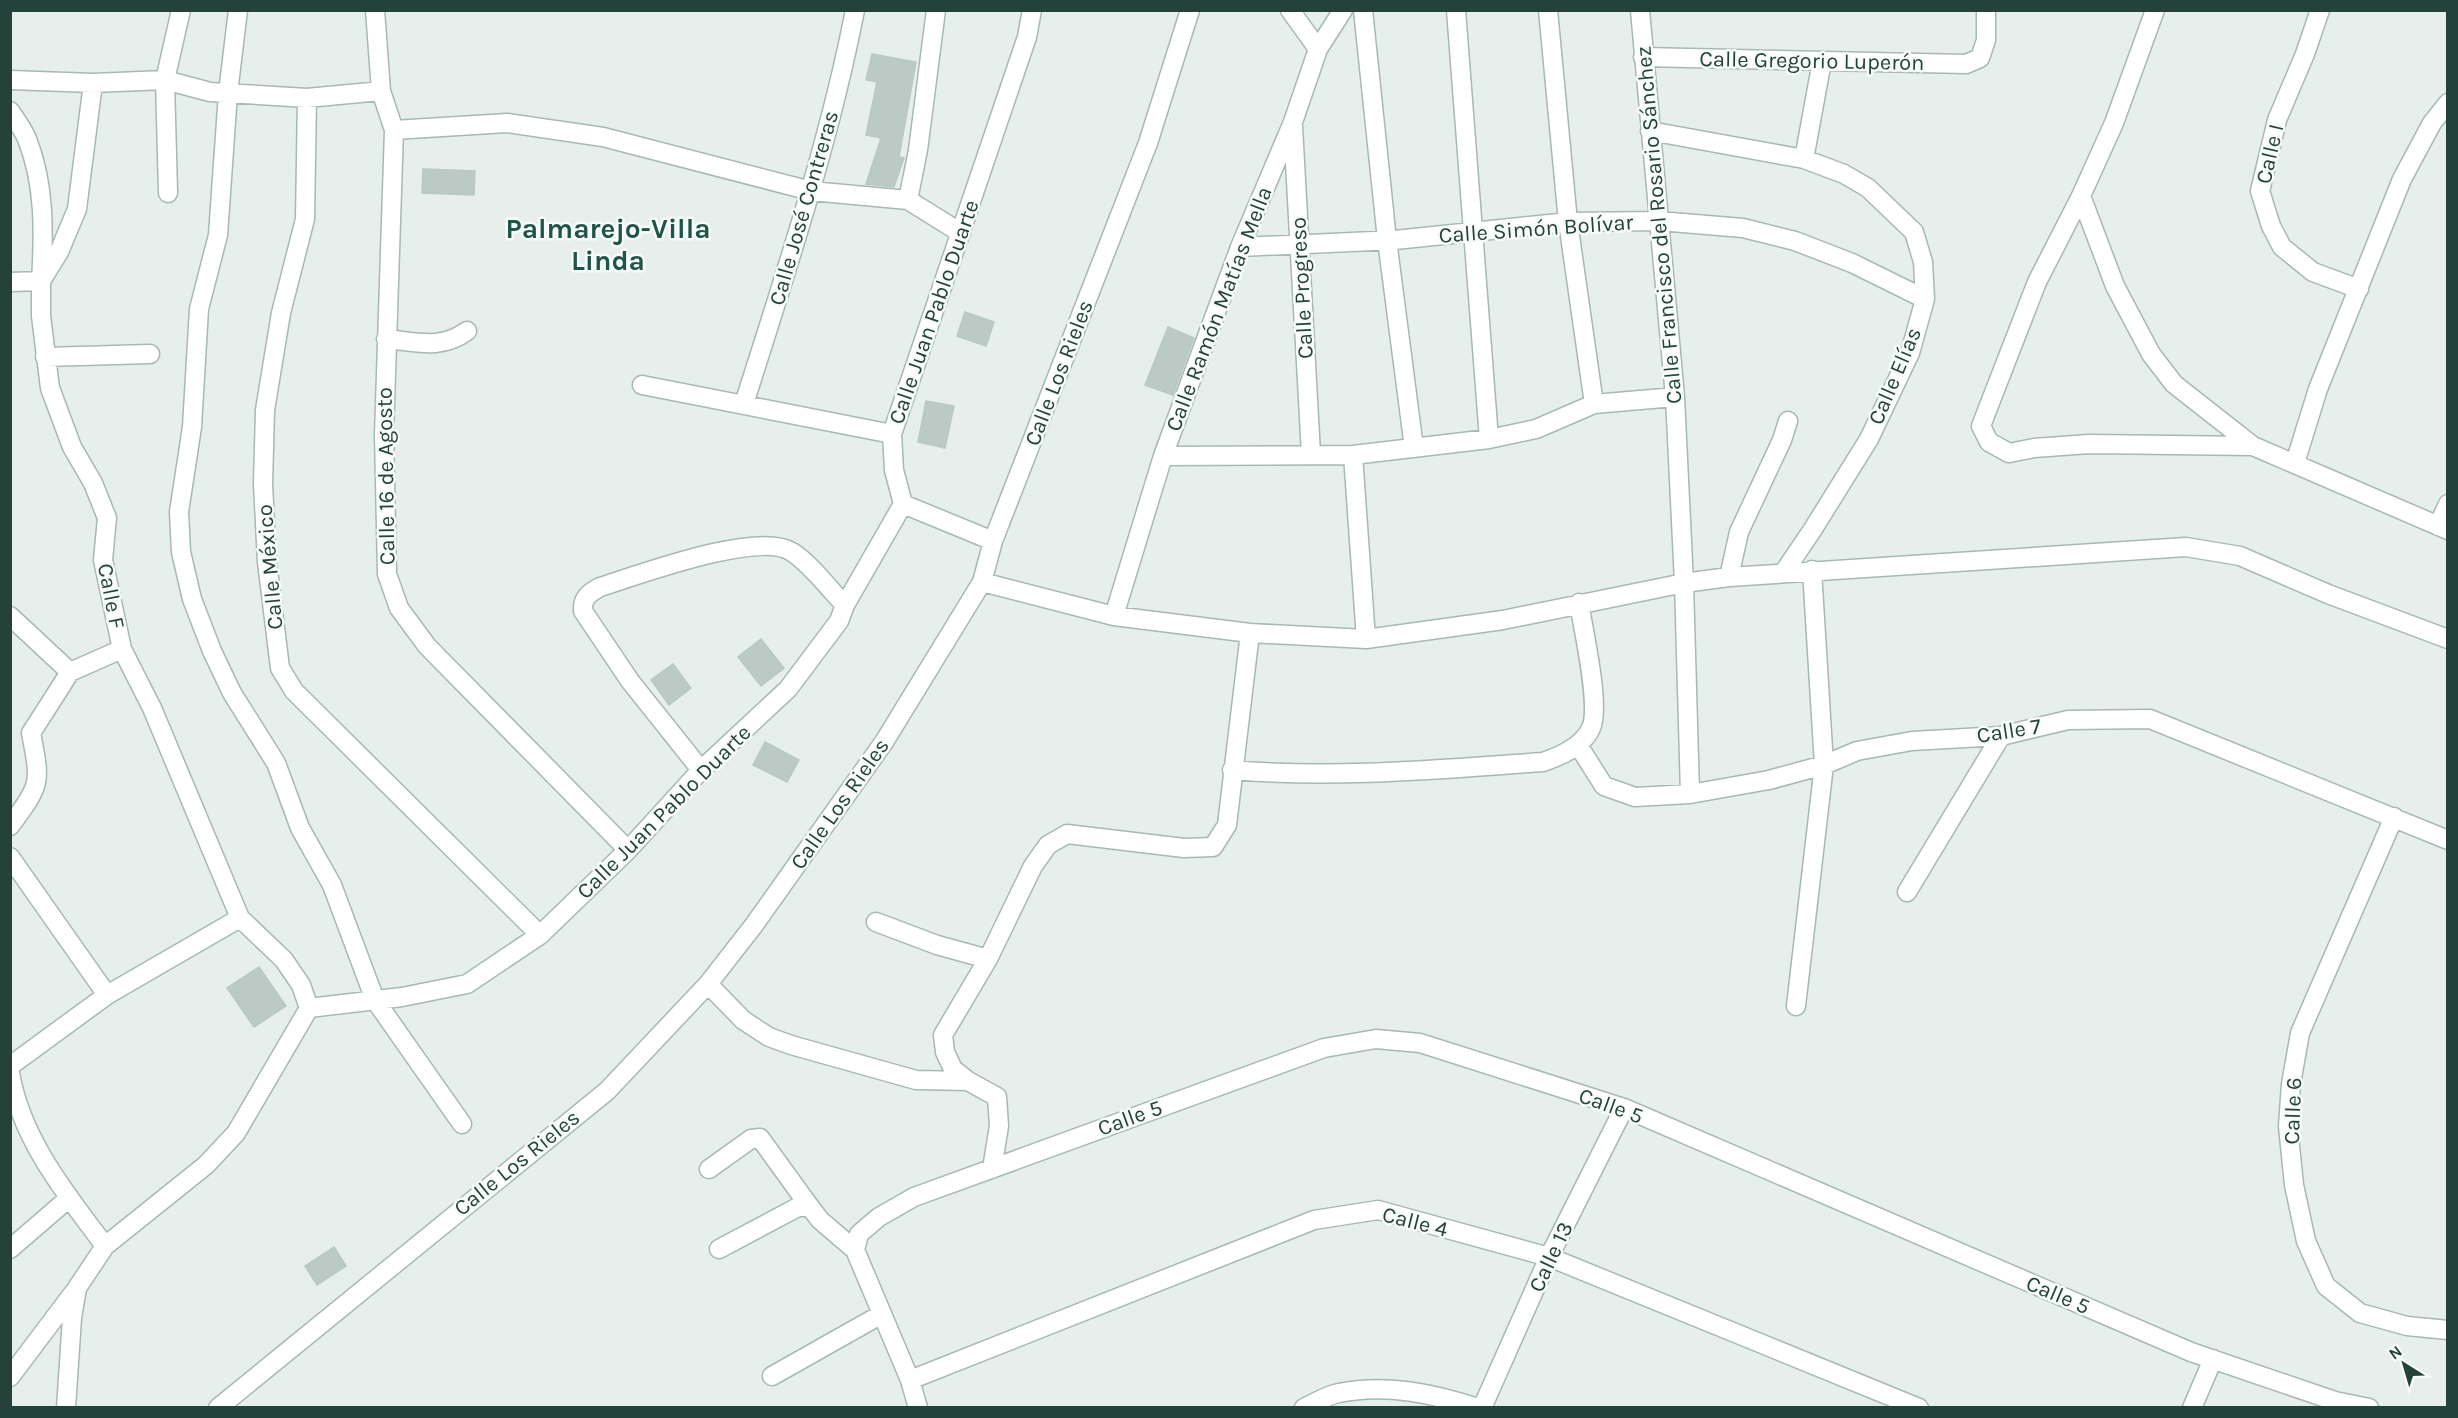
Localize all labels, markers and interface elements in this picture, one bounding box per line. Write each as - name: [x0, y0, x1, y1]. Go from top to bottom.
- street label: Calle Francisco del Rosario Sánchez: [1630, 45, 1688, 405]
- street label: Calle Gregorio Luperón: [1699, 46, 1925, 76]
- street label: Calle José Contreras: [764, 108, 844, 308]
- street label: Calle I: [2251, 122, 2289, 186]
- street label: Calle Ramón Matías Mella: [1160, 183, 1278, 435]
- street label: Calle Juan Pablo Duarte: [883, 196, 985, 428]
- street label: Calle Simón Bolívar: [1438, 209, 1634, 249]
- district label: Palmarejo-Villa Linda: [505, 212, 711, 277]
- street label: Calle Progreso: [1285, 216, 1319, 360]
- street label: Calle Los Rieles: [1019, 297, 1099, 449]
- street label: Calle Elías: [1863, 323, 1927, 429]
- street label: Calle 16 de Agosto: [371, 387, 401, 565]
- street label: Calle México: [252, 503, 288, 631]
- street label: Calle F: [92, 561, 130, 631]
- street label: Calle 7: [1975, 713, 2043, 749]
- street label: Calle Juan Pablo Duarte: [572, 720, 756, 904]
- street label: Calle Los Rieles: [785, 734, 895, 874]
- street label: Calle 6: [2279, 1077, 2307, 1145]
- street label: Calle 5: [1575, 1082, 1647, 1130]
- street label: Calle 5: [1094, 1094, 1166, 1142]
- street label: Calle Los Rieles: [449, 1104, 585, 1222]
- street label: Calle 4: [1379, 1201, 1451, 1243]
- street label: Calle 13: [1523, 1218, 1579, 1296]
- street label: Calle 5: [2022, 1270, 2094, 1320]
- north arrow: [2374, 1334, 2434, 1394]
- text: N: [2385, 1341, 2406, 1363]

